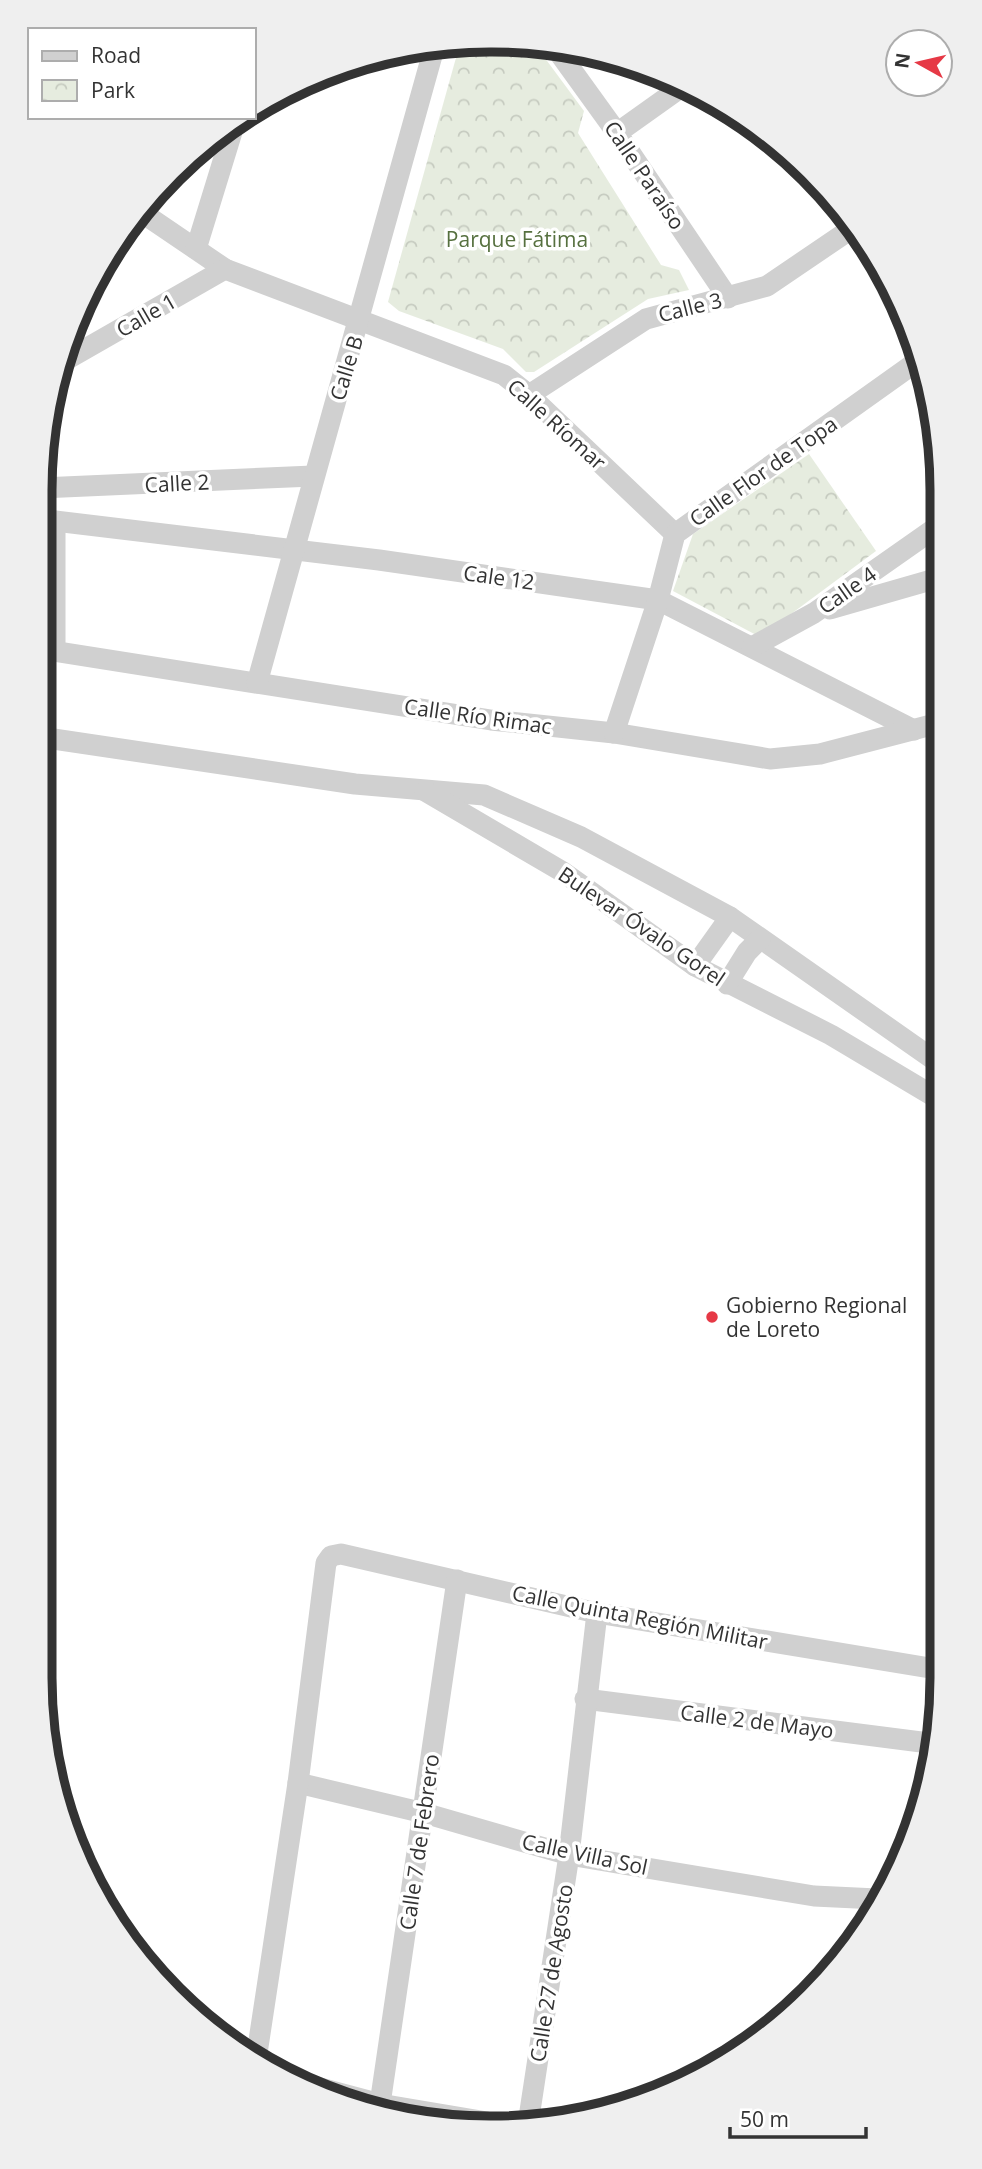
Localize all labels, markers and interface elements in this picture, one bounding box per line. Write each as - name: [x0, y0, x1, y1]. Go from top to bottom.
- legend: [28, 28, 256, 119]
- north arrow: [884, 28, 954, 98]
- text: Road: [91, 41, 141, 69]
- text: N: [888, 51, 916, 70]
- text: Park: [91, 76, 135, 104]
- street label: Calle Paraíso: [598, 115, 692, 235]
- park label: Parque Fátima: [446, 225, 588, 253]
- street label: Calle 3: [655, 286, 725, 328]
- street label: Calle 1: [111, 287, 181, 343]
- street label: Calle B: [323, 332, 369, 404]
- street label: Calle Ríomar: [502, 372, 613, 476]
- street label: Calle Flor de Topa: [684, 410, 842, 532]
- street label: Calle 2: [144, 467, 210, 499]
- street label: Cale 12: [462, 558, 536, 596]
- street label: Calle 4: [812, 560, 882, 620]
- street label: Calle Río Rimac: [403, 692, 553, 740]
- street label: Bulevar Óvalo Gorel: [553, 860, 731, 992]
- place label: Gobierno Regional de Loreto: [726, 1291, 907, 1343]
- marker: Gobierno Regional de Loreto: [704, 1309, 720, 1325]
- street label: Calle Quinta Región Militar: [510, 1578, 771, 1656]
- street label: Calle 2 de Mayo: [679, 1698, 835, 1744]
- street label: Calle 7 de Febrero: [393, 1752, 445, 1932]
- street label: Calle Villa Sol: [520, 1827, 650, 1881]
- street label: Calle 27 de Agosto: [523, 1882, 579, 2064]
- scale bar: [730, 2096, 866, 2140]
- text: 50 m: [740, 2105, 789, 2133]

